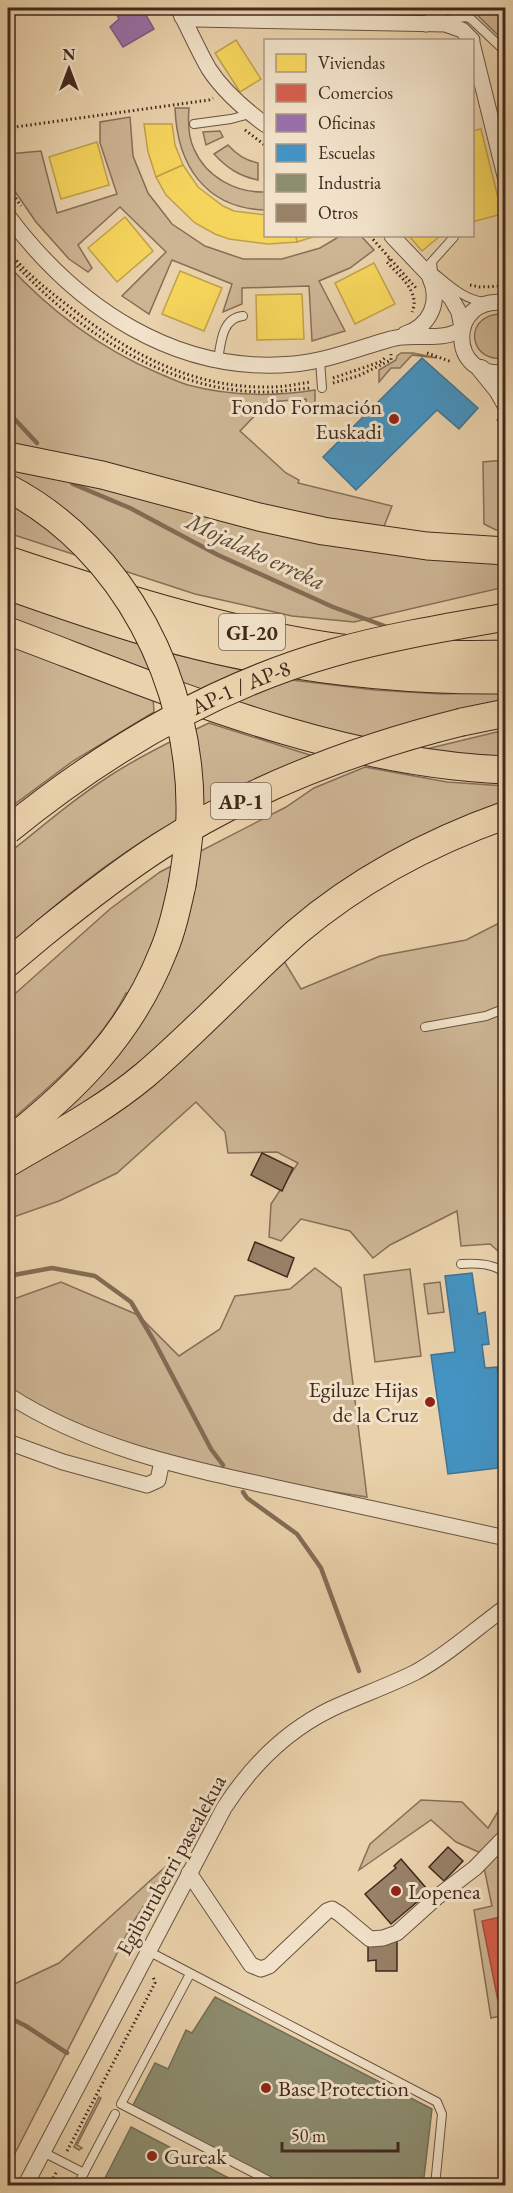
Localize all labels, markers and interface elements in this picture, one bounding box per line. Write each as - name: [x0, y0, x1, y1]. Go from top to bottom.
- north arrow: [39, 39, 99, 99]
- legend: [264, 39, 474, 237]
- text: N: [63, 44, 76, 65]
- text: Viviendas: [318, 51, 385, 74]
- text: Comercios: [318, 81, 393, 104]
- text: Oficinas: [318, 111, 375, 134]
- text: Escuelas: [318, 141, 375, 164]
- text: Industria: [318, 171, 382, 194]
- text: Otros: [318, 201, 358, 224]
- place label: Fondo Formación Euskadi: [231, 392, 382, 446]
- marker: Fondo Formación Euskadi: [387, 412, 401, 426]
- water label: Mojalako erreka: [180, 504, 331, 597]
- road number: GI-20: [219, 614, 285, 650]
- street label: AP-1 / AP-8: [185, 653, 294, 722]
- road number: AP-1: [211, 783, 271, 819]
- place label: Egiluze Hijas de la Cruz: [308, 1375, 419, 1429]
- marker: Egiluze Hijas de la Cruz: [423, 1395, 437, 1409]
- street label: Egiburuberri pasealekua: [109, 1769, 233, 1961]
- place label: Lopenea: [408, 1877, 481, 1906]
- marker: Lopenea: [389, 1884, 403, 1898]
- place label: Base Protection: [278, 2074, 410, 2103]
- marker: Base Protection: [259, 2081, 273, 2095]
- scale bar: [282, 2115, 398, 2153]
- text: 50 m: [291, 2124, 326, 2147]
- place label: Gureak: [164, 2142, 227, 2171]
- marker: Gureak: [145, 2149, 159, 2163]

